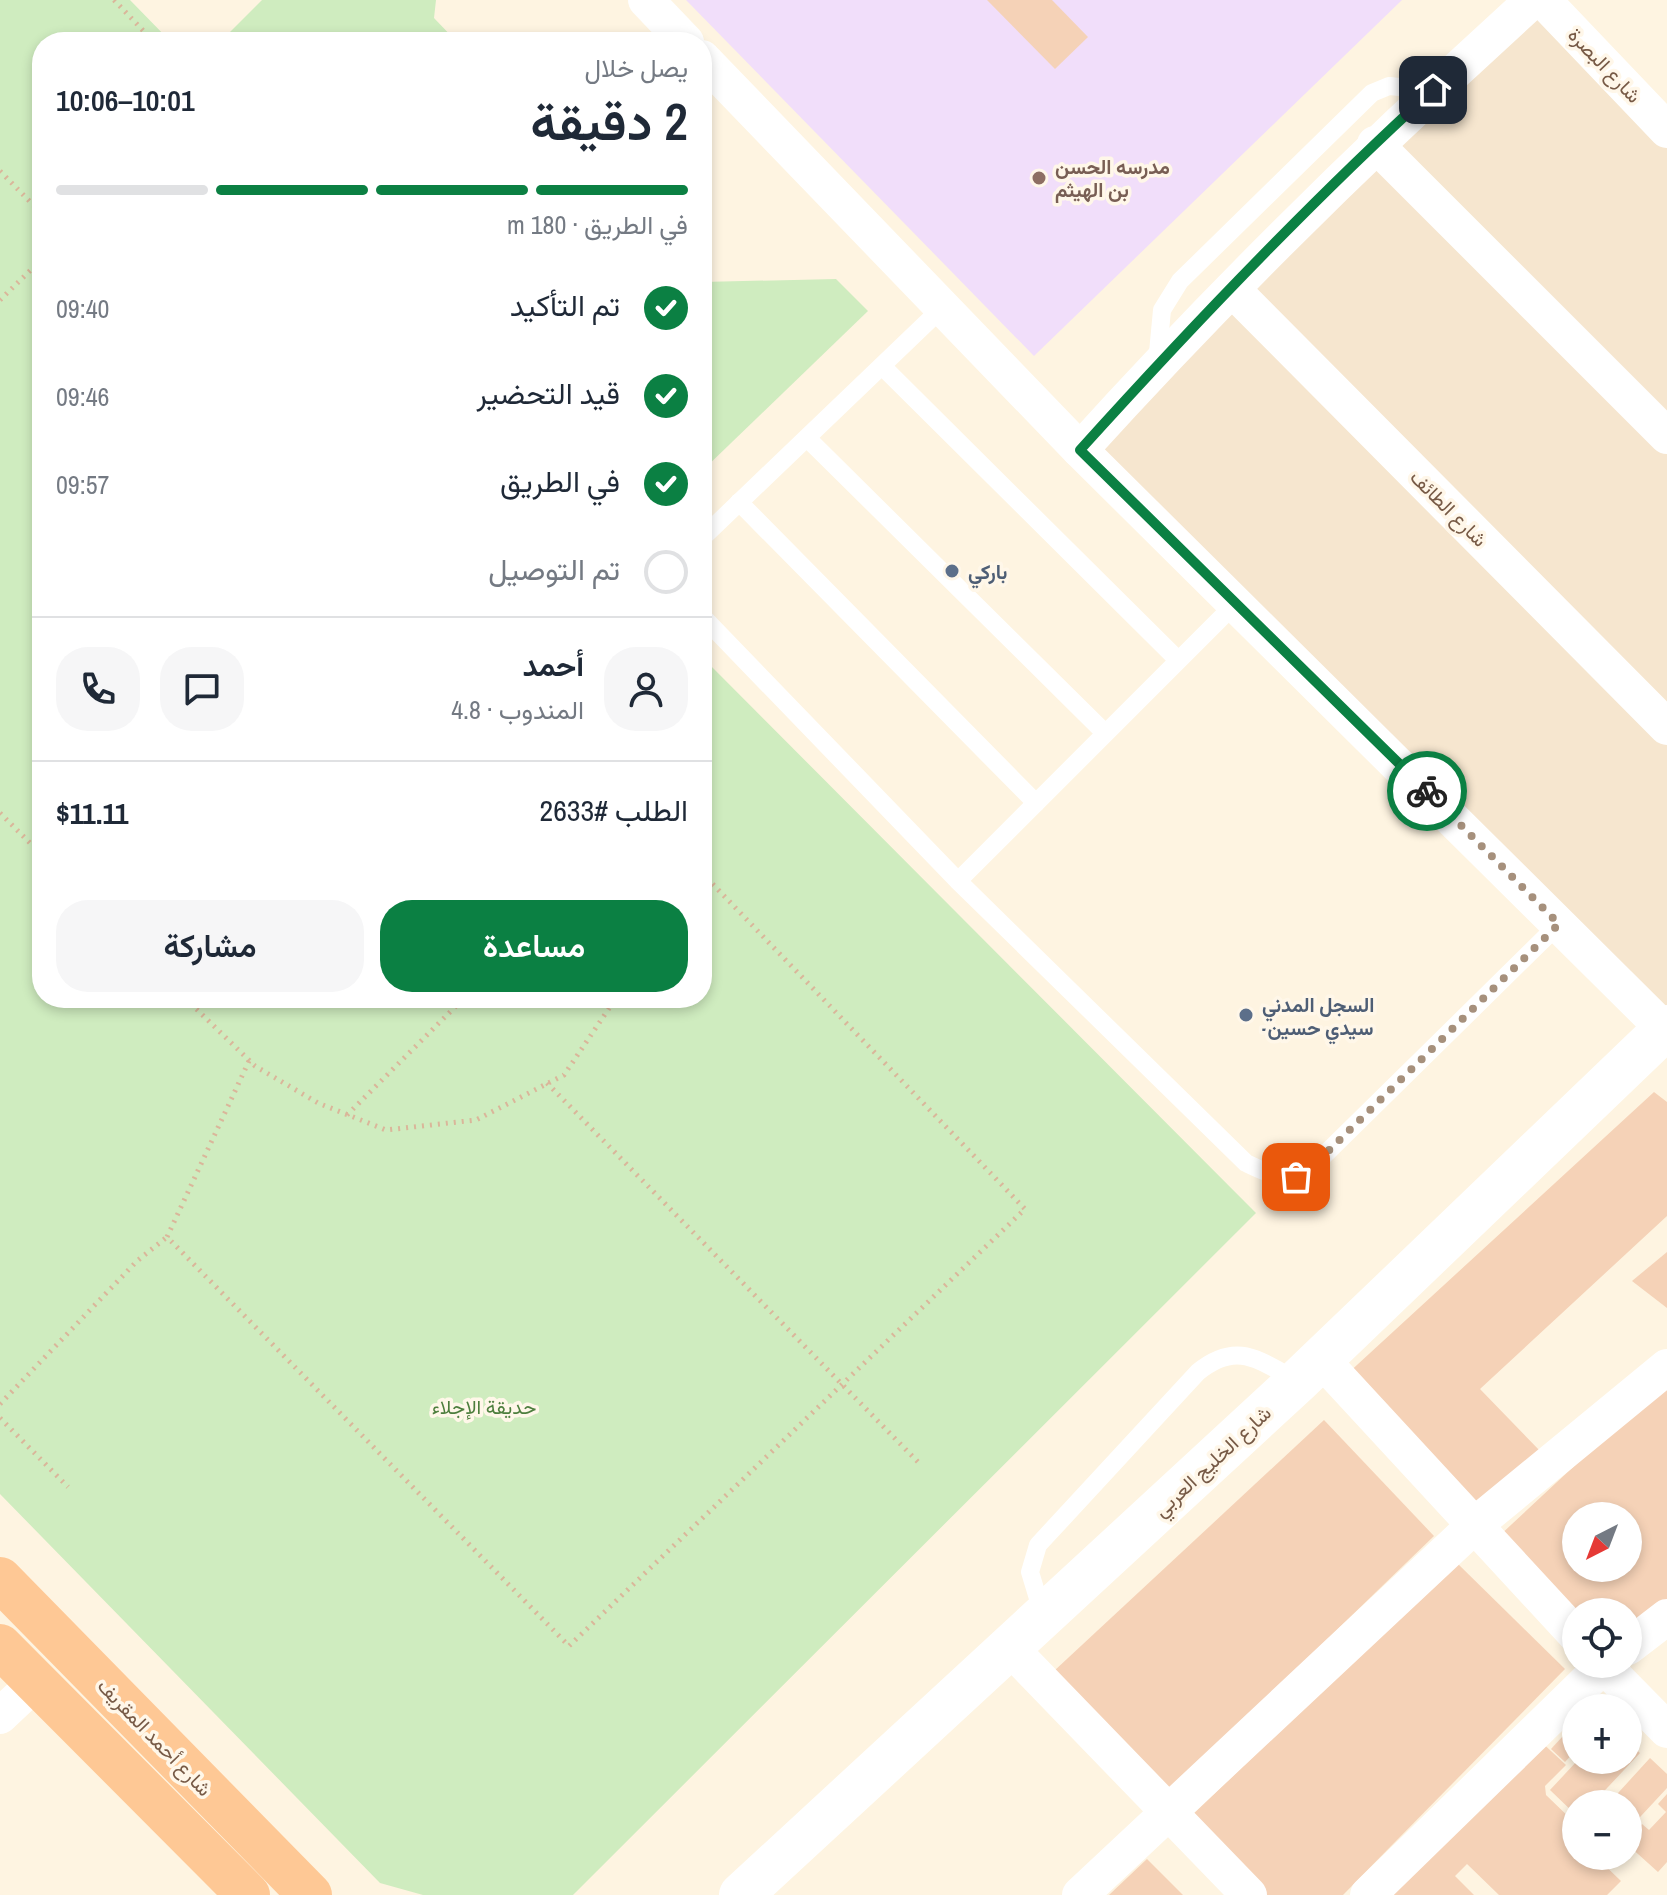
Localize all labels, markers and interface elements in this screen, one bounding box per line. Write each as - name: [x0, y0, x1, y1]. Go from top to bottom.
- street label: شارع البصرة: [1562, 22, 1648, 109]
- text: يصل خلال: [584, 50, 688, 85]
- pin: [1399, 56, 1467, 124]
- icon: home: [1411, 68, 1455, 112]
- text: 10:01–10:06: [56, 80, 195, 120]
- text: 2 دقيقة: [530, 86, 688, 156]
- place label: مدرسه الحسن بن الهيثم: [1055, 153, 1170, 203]
- marker: مدرسه الحسن بن الهيثم: [1030, 169, 1048, 187]
- text: في الطريق · 180 m: [507, 207, 688, 242]
- text: تم التأكيد: [510, 285, 620, 325]
- icon: check: [644, 286, 688, 330]
- text: 09:40: [56, 291, 109, 326]
- text: قيد التحضير: [477, 373, 620, 413]
- icon: check: [644, 374, 688, 418]
- text: 09:46: [56, 379, 109, 414]
- text: في الطريق: [500, 461, 620, 501]
- icon: check: [644, 462, 688, 506]
- street label: شارع الطائف: [1404, 464, 1493, 553]
- text: 09:57: [56, 467, 109, 502]
- text: تم التوصيل: [488, 549, 620, 589]
- place label: باركي: [968, 558, 1007, 589]
- marker: باركي: [943, 562, 961, 580]
- text: أحمد: [522, 645, 584, 685]
- button: phone: [56, 647, 140, 731]
- button: chat: [160, 647, 244, 731]
- button: person: [604, 647, 688, 731]
- text: المندوب · 4.8: [451, 692, 584, 727]
- courier: [1387, 751, 1467, 831]
- icon: bike: [1405, 769, 1449, 813]
- text: الطلب #2633: [539, 790, 688, 830]
- text: $11.11: [56, 793, 129, 833]
- button: مشاركة: [56, 900, 364, 992]
- button: مساعدة: [380, 900, 688, 992]
- place label: السجل المدني -سيدي حسين: [1262, 991, 1374, 1045]
- marker: السجل المدني -سيدي حسين: [1237, 1006, 1255, 1024]
- pin: [1262, 1143, 1330, 1211]
- icon: bag: [1274, 1155, 1318, 1199]
- park label: حديقة الإجلاء: [432, 1393, 536, 1420]
- street label: شارع الخليج العربي: [1147, 1399, 1279, 1526]
- north arrow: [1562, 1502, 1642, 1582]
- map controls: [1562, 1502, 1642, 1870]
- button: locate: [1562, 1598, 1642, 1678]
- street label: شارع أحمد المقريف: [91, 1672, 218, 1802]
- button: +: [1562, 1694, 1642, 1774]
- button: −: [1562, 1790, 1642, 1870]

